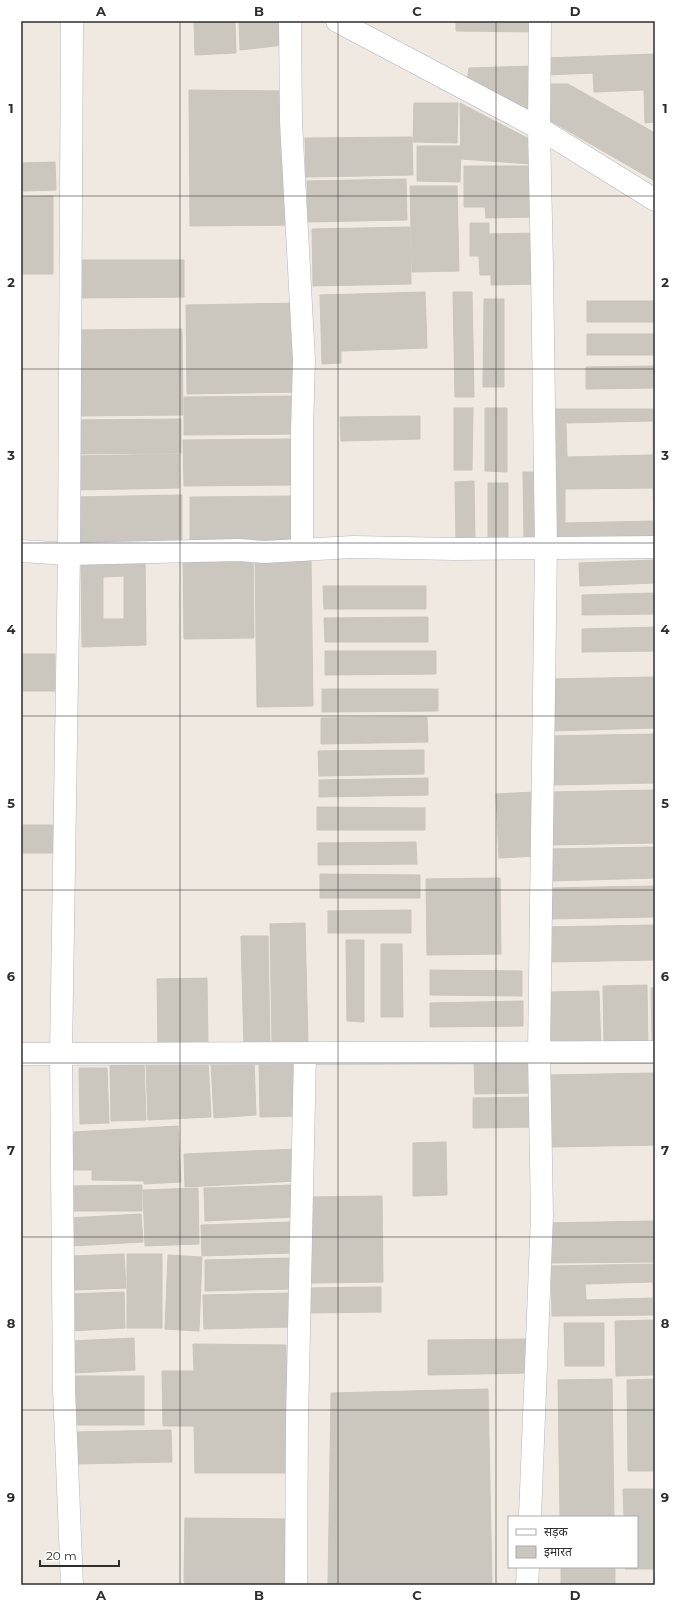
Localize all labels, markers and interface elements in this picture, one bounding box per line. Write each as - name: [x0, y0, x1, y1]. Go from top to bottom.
- text: A: [95, 3, 107, 19]
- text: B: [254, 3, 264, 19]
- text: C: [412, 3, 422, 19]
- text: D: [570, 3, 581, 19]
- text: 1: [8, 100, 14, 116]
- text: 1: [662, 100, 668, 116]
- text: 2: [7, 274, 15, 290]
- text: 2: [661, 274, 669, 290]
- text: 3: [6, 447, 15, 463]
- text: 3: [660, 447, 669, 463]
- text: 4: [7, 621, 16, 637]
- text: 4: [661, 621, 670, 637]
- text: 5: [7, 795, 15, 811]
- text: 5: [661, 795, 669, 811]
- text: 6: [7, 968, 16, 984]
- text: 6: [661, 968, 670, 984]
- text: 7: [7, 1142, 15, 1158]
- text: 7: [661, 1142, 669, 1158]
- text: 8: [7, 1315, 16, 1331]
- text: 8: [661, 1315, 670, 1331]
- text: 9: [7, 1489, 15, 1505]
- text: 9: [661, 1489, 669, 1505]
- legend: [508, 1516, 638, 1568]
- text: सड़क: [544, 1524, 569, 1539]
- scale bar: [40, 1542, 119, 1568]
- text: इमारत: [544, 1544, 573, 1559]
- text: 20 m: [46, 1548, 77, 1563]
- text: A: [95, 1587, 107, 1603]
- text: B: [254, 1587, 264, 1603]
- text: C: [412, 1587, 422, 1603]
- text: D: [570, 1587, 581, 1603]

